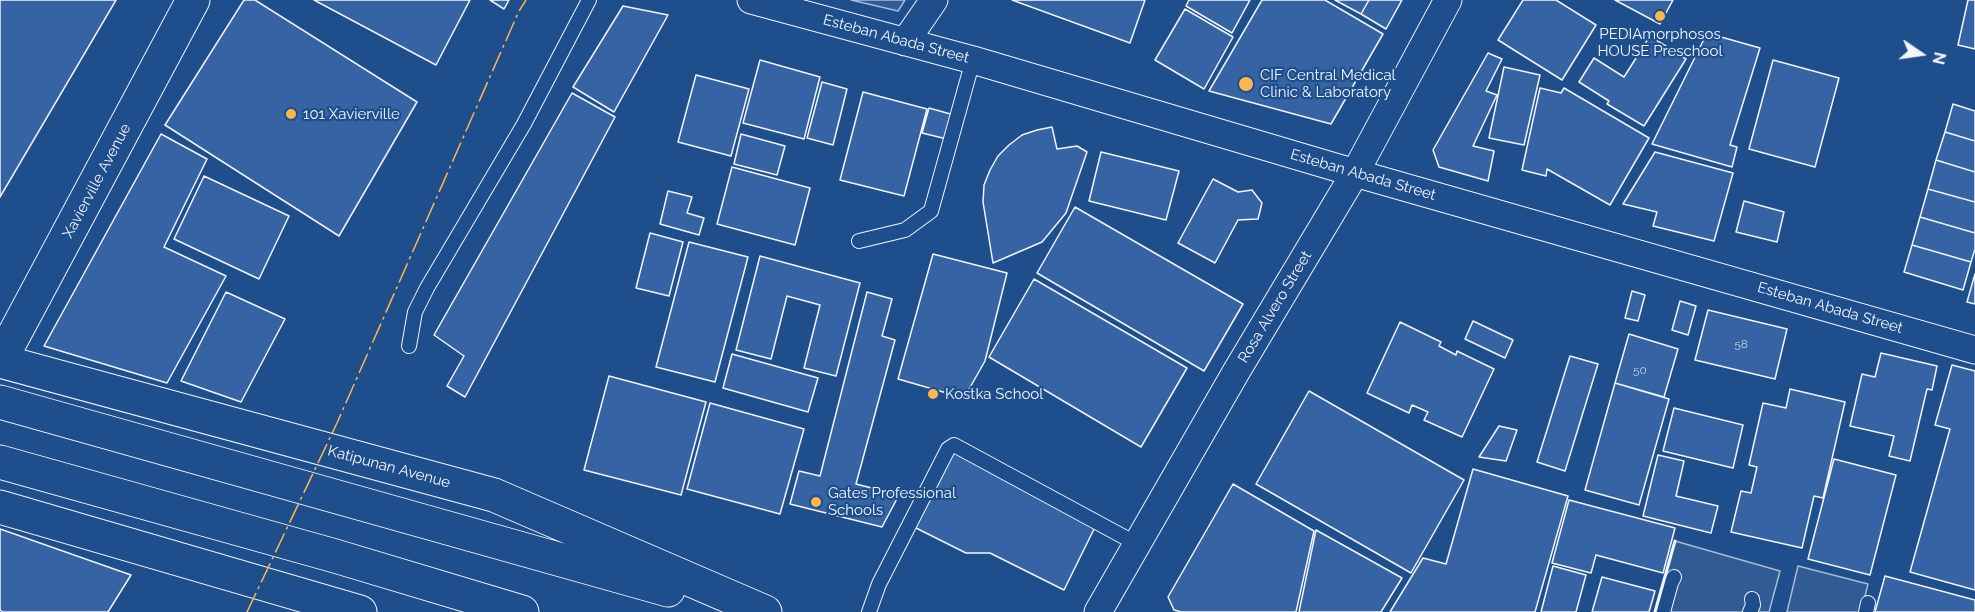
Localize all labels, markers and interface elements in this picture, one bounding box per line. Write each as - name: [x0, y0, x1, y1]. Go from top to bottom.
- marker: PEDIAmorphosos HOUSE Preschool: [1653, 9, 1667, 23]
- street label: Esteban Abada Street: [821, 11, 971, 67]
- north arrow: [1891, 24, 1951, 84]
- place label: PEDIAmorphosos HOUSE Preschool: [1597, 25, 1723, 60]
- text: N: [1928, 50, 1950, 66]
- place label: CIF Central Medical Clinic & Laboratory: [1260, 66, 1396, 101]
- marker: CIF Central Medical Clinic & Laboratory: [1237, 75, 1255, 93]
- place label: 101 Xavierville: [303, 105, 400, 123]
- marker: 101 Xavierville: [284, 107, 298, 121]
- street label: Xavierville Avenue: [59, 121, 135, 241]
- street label: Esteban Abada Street: [1288, 146, 1438, 204]
- street label: Rosa Alvero Street: [1234, 248, 1316, 366]
- street label: Esteban Abada Street: [1755, 279, 1905, 337]
- house number: 58: [1734, 337, 1748, 351]
- house number: 50: [1633, 363, 1647, 377]
- place label: Kostka School: [945, 385, 1043, 403]
- marker: Kostka School: [926, 387, 940, 401]
- street label: Katipunan Avenue: [326, 442, 452, 492]
- place label: Gates Professional Schools: [828, 484, 956, 519]
- marker: Gates Professional Schools: [809, 495, 823, 509]

